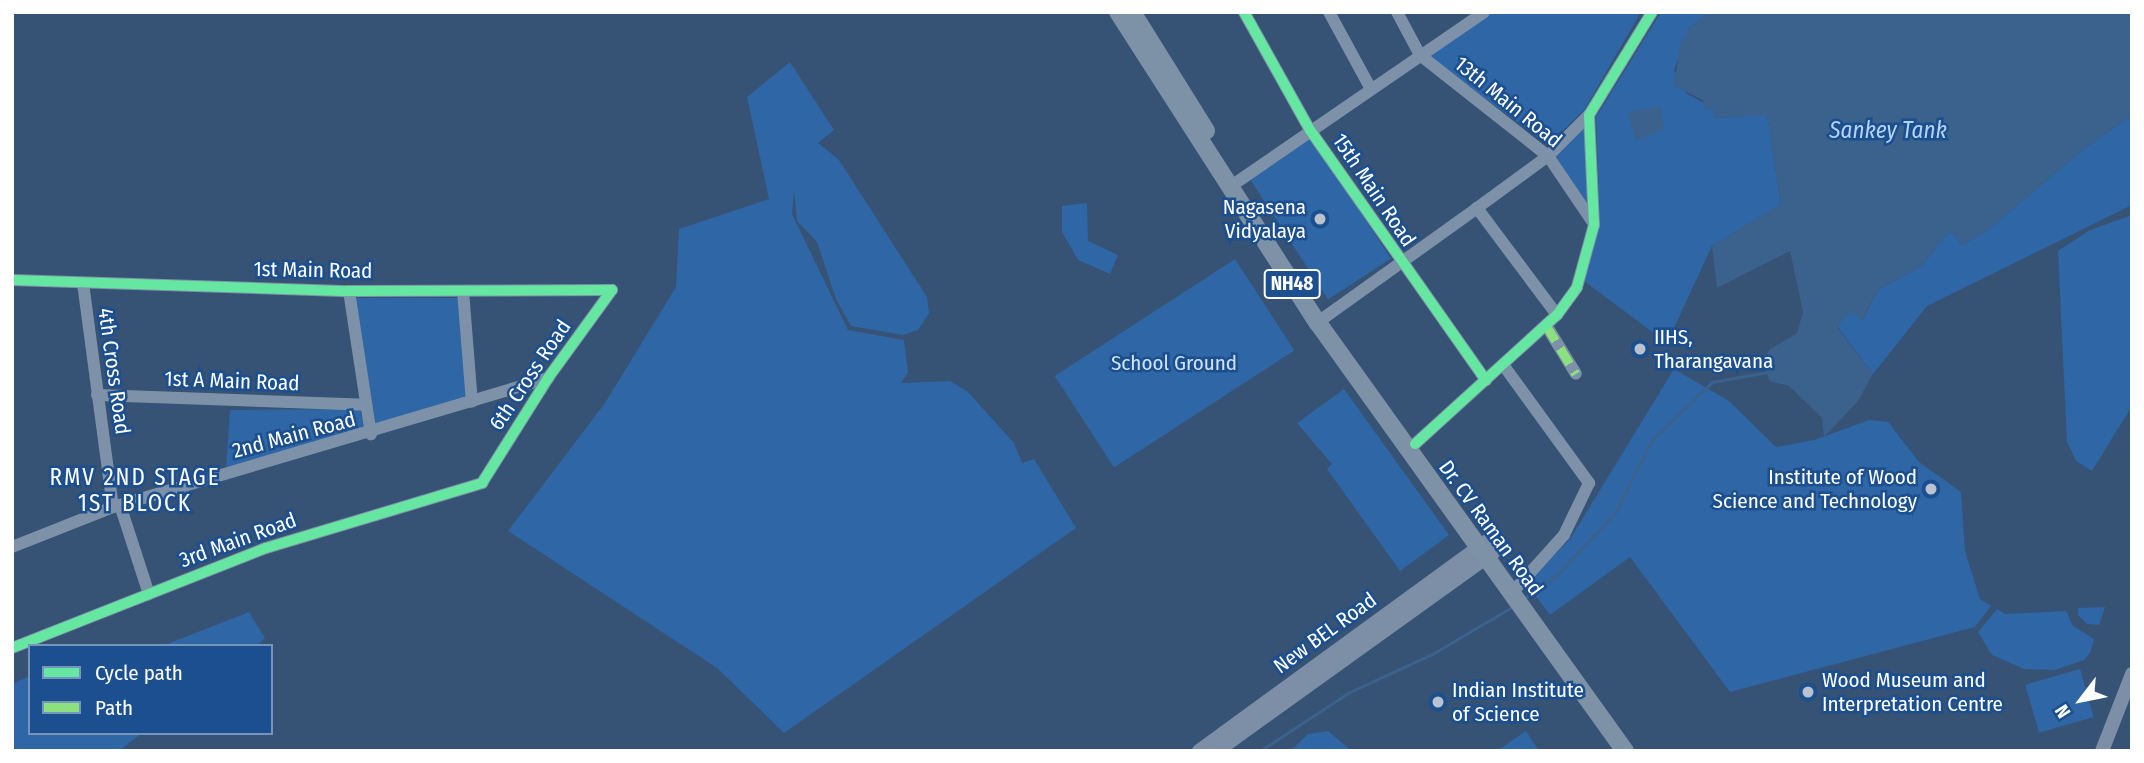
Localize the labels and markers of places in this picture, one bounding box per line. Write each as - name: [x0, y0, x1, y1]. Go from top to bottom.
- place label: Nagasena Vidyalaya: [1223, 194, 1306, 244]
- marker: Nagasena Vidyalaya: [1312, 211, 1328, 227]
- place label: IIHS, Tharangavana: [1654, 324, 1773, 374]
- marker: IIHS, Tharangavana: [1632, 341, 1648, 357]
- place label: Institute of Wood Science and Technology: [1713, 464, 1917, 514]
- marker: Institute of Wood Science and Technology: [1923, 481, 1939, 497]
- place label: Wood Museum and Interpretation Centre: [1822, 667, 2003, 717]
- place label: Indian Institute of Science: [1452, 677, 1584, 727]
- marker: Wood Museum and Interpretation Centre: [1800, 684, 1816, 700]
- marker: Indian Institute of Science: [1430, 694, 1446, 710]

